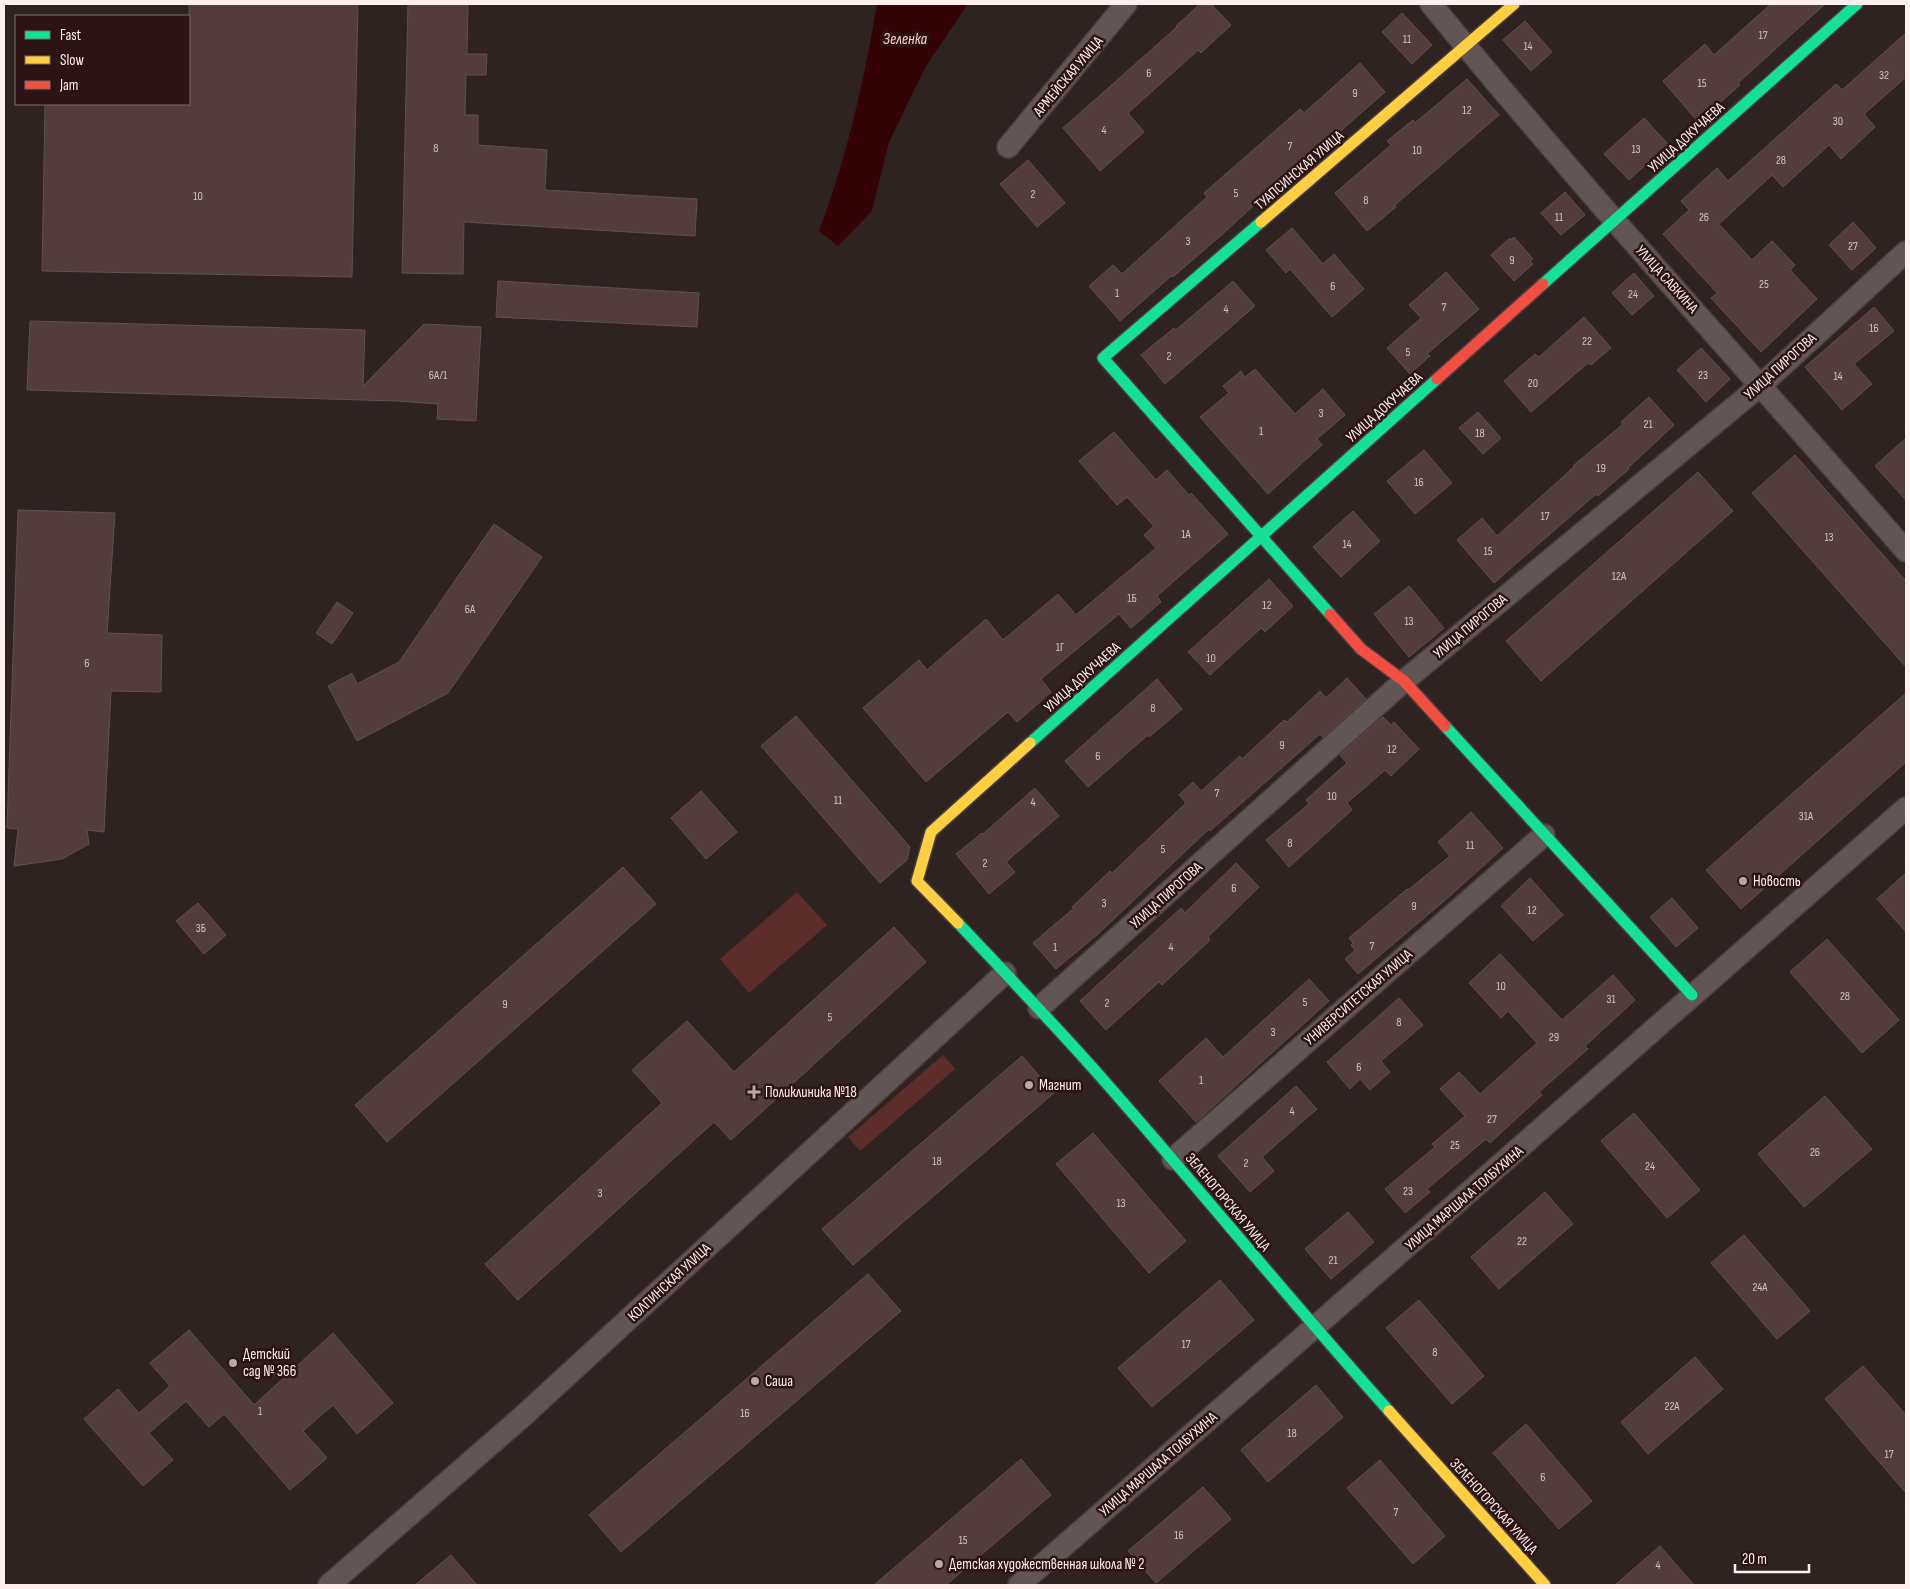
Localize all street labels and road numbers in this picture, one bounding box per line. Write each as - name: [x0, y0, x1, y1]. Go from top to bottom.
- street label: АРМЕЙСКАЯ УЛИЦА: [1029, 32, 1108, 121]
- street label: УЛИЦА ДОКУЧАЕВА: [1644, 98, 1729, 177]
- street label: ТУАПСИНСКАЯ УЛИЦА: [1251, 126, 1348, 214]
- street label: УЛИЦА САВКИНА: [1631, 241, 1702, 318]
- street label: УЛИЦА ПИРОГОВА: [1740, 329, 1821, 404]
- street label: УЛИЦА ДОКУЧАЕВА: [1342, 368, 1427, 447]
- street label: УЛИЦА ПИРОГОВА: [1429, 590, 1512, 663]
- street label: УЛИЦА ДОКУЧАЕВА: [1040, 638, 1125, 717]
- street label: УЛИЦА ПИРОГОВА: [1126, 858, 1207, 933]
- street label: УНИВЕРСИТЕТСКАЯ УЛИЦА: [1300, 945, 1417, 1050]
- street label: УЛИЦА МАРШАЛА ТОЛБУХИНА: [1401, 1141, 1528, 1255]
- street label: ЗЕЛЕНОГОРСКАЯ УЛИЦА: [1181, 1149, 1275, 1256]
- street label: КОЛПИНСКАЯ УЛИЦА: [624, 1239, 715, 1326]
- street label: УЛИЦА МАРШАЛА ТОЛБУХИНА: [1095, 1407, 1222, 1521]
- street label: ЗЕЛЕНОГОРСКАЯ УЛИЦА: [1446, 1454, 1542, 1559]

